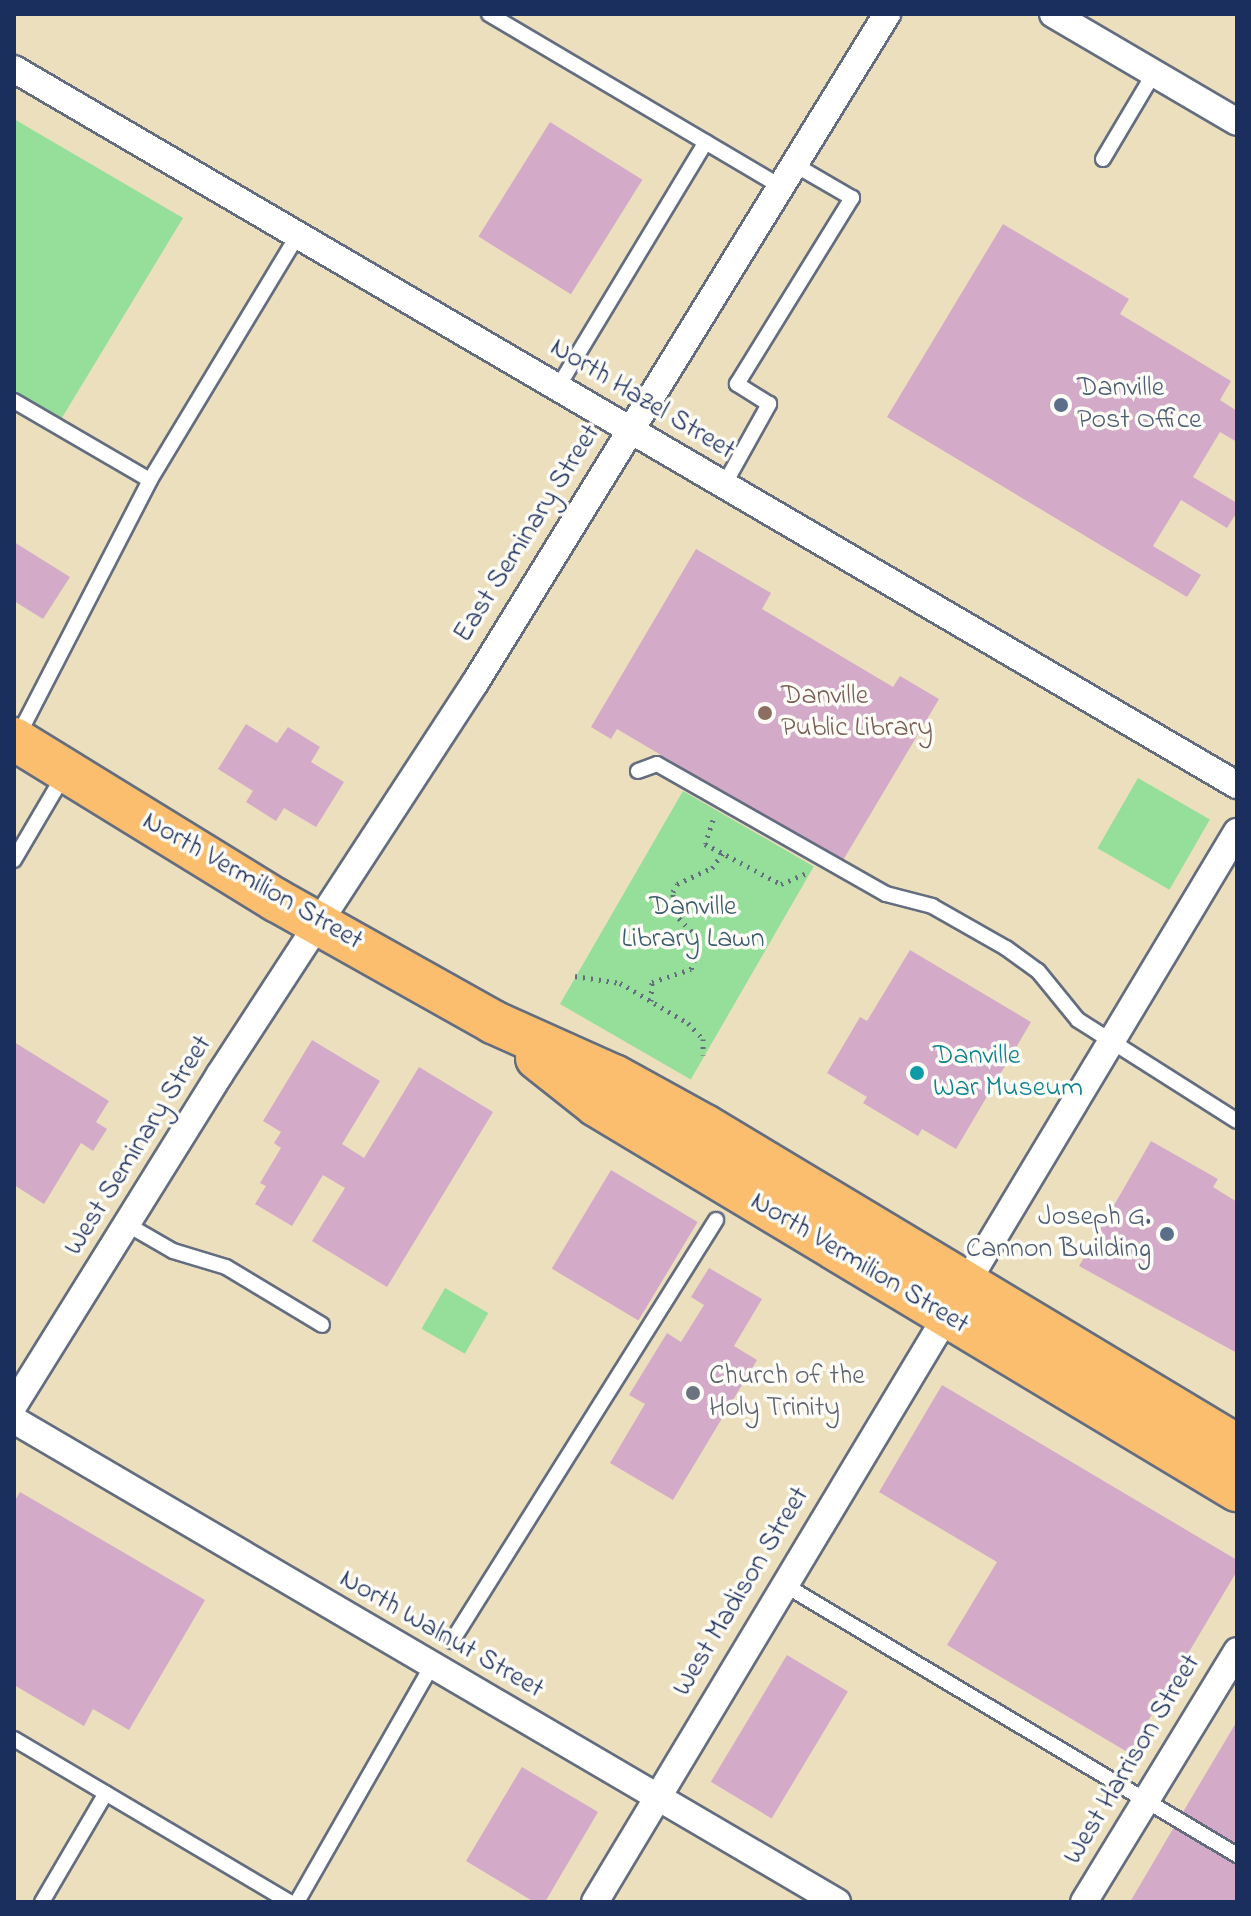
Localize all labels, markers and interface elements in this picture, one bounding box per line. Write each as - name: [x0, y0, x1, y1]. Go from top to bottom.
- street label: North Hazel Street: [543, 332, 741, 468]
- place label: Danville Post Office: [1077, 372, 1202, 438]
- marker: Danville Post Office: [1052, 396, 1070, 414]
- street label: East Seminary Street: [447, 419, 609, 649]
- place label: Danville Public Library: [781, 680, 933, 746]
- marker: Danville Public Library: [756, 704, 774, 722]
- street label: North Vermilion Street: [136, 805, 368, 959]
- park label: Danville Library Lawn: [622, 891, 764, 957]
- street label: West Seminary Street: [58, 1030, 220, 1262]
- place label: Danville War Museum: [933, 1040, 1083, 1106]
- marker: Danville War Museum: [908, 1064, 926, 1082]
- street label: North Vermilion Street: [744, 1186, 974, 1342]
- place label: Joseph G. Cannon Building: [966, 1201, 1151, 1267]
- marker: Joseph G. Cannon Building: [1158, 1225, 1176, 1243]
- place label: Church of the Holy Trinity: [709, 1360, 865, 1426]
- marker: Church of the Holy Trinity: [684, 1384, 702, 1402]
- street label: West Madison Street: [666, 1481, 818, 1703]
- street label: North Walnut Street: [333, 1563, 549, 1707]
- street label: West Harrison Street: [1057, 1649, 1209, 1871]

